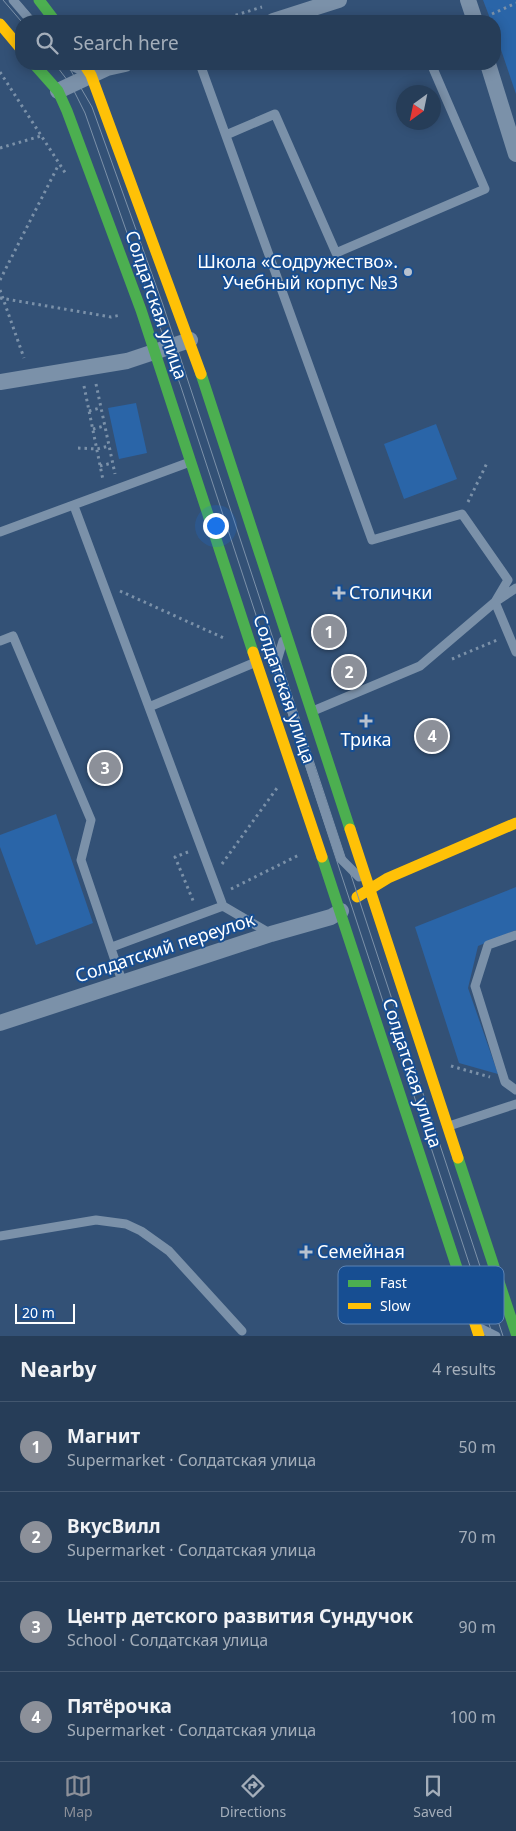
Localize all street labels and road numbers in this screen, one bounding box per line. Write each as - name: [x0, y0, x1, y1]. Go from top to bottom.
- street label: Солдатская улица: [120, 227, 194, 382]
- street label: Солдатская улица: [248, 611, 322, 766]
- street label: Солдатский переулок: [72, 907, 258, 987]
- street label: Солдатская улица: [377, 995, 448, 1151]

